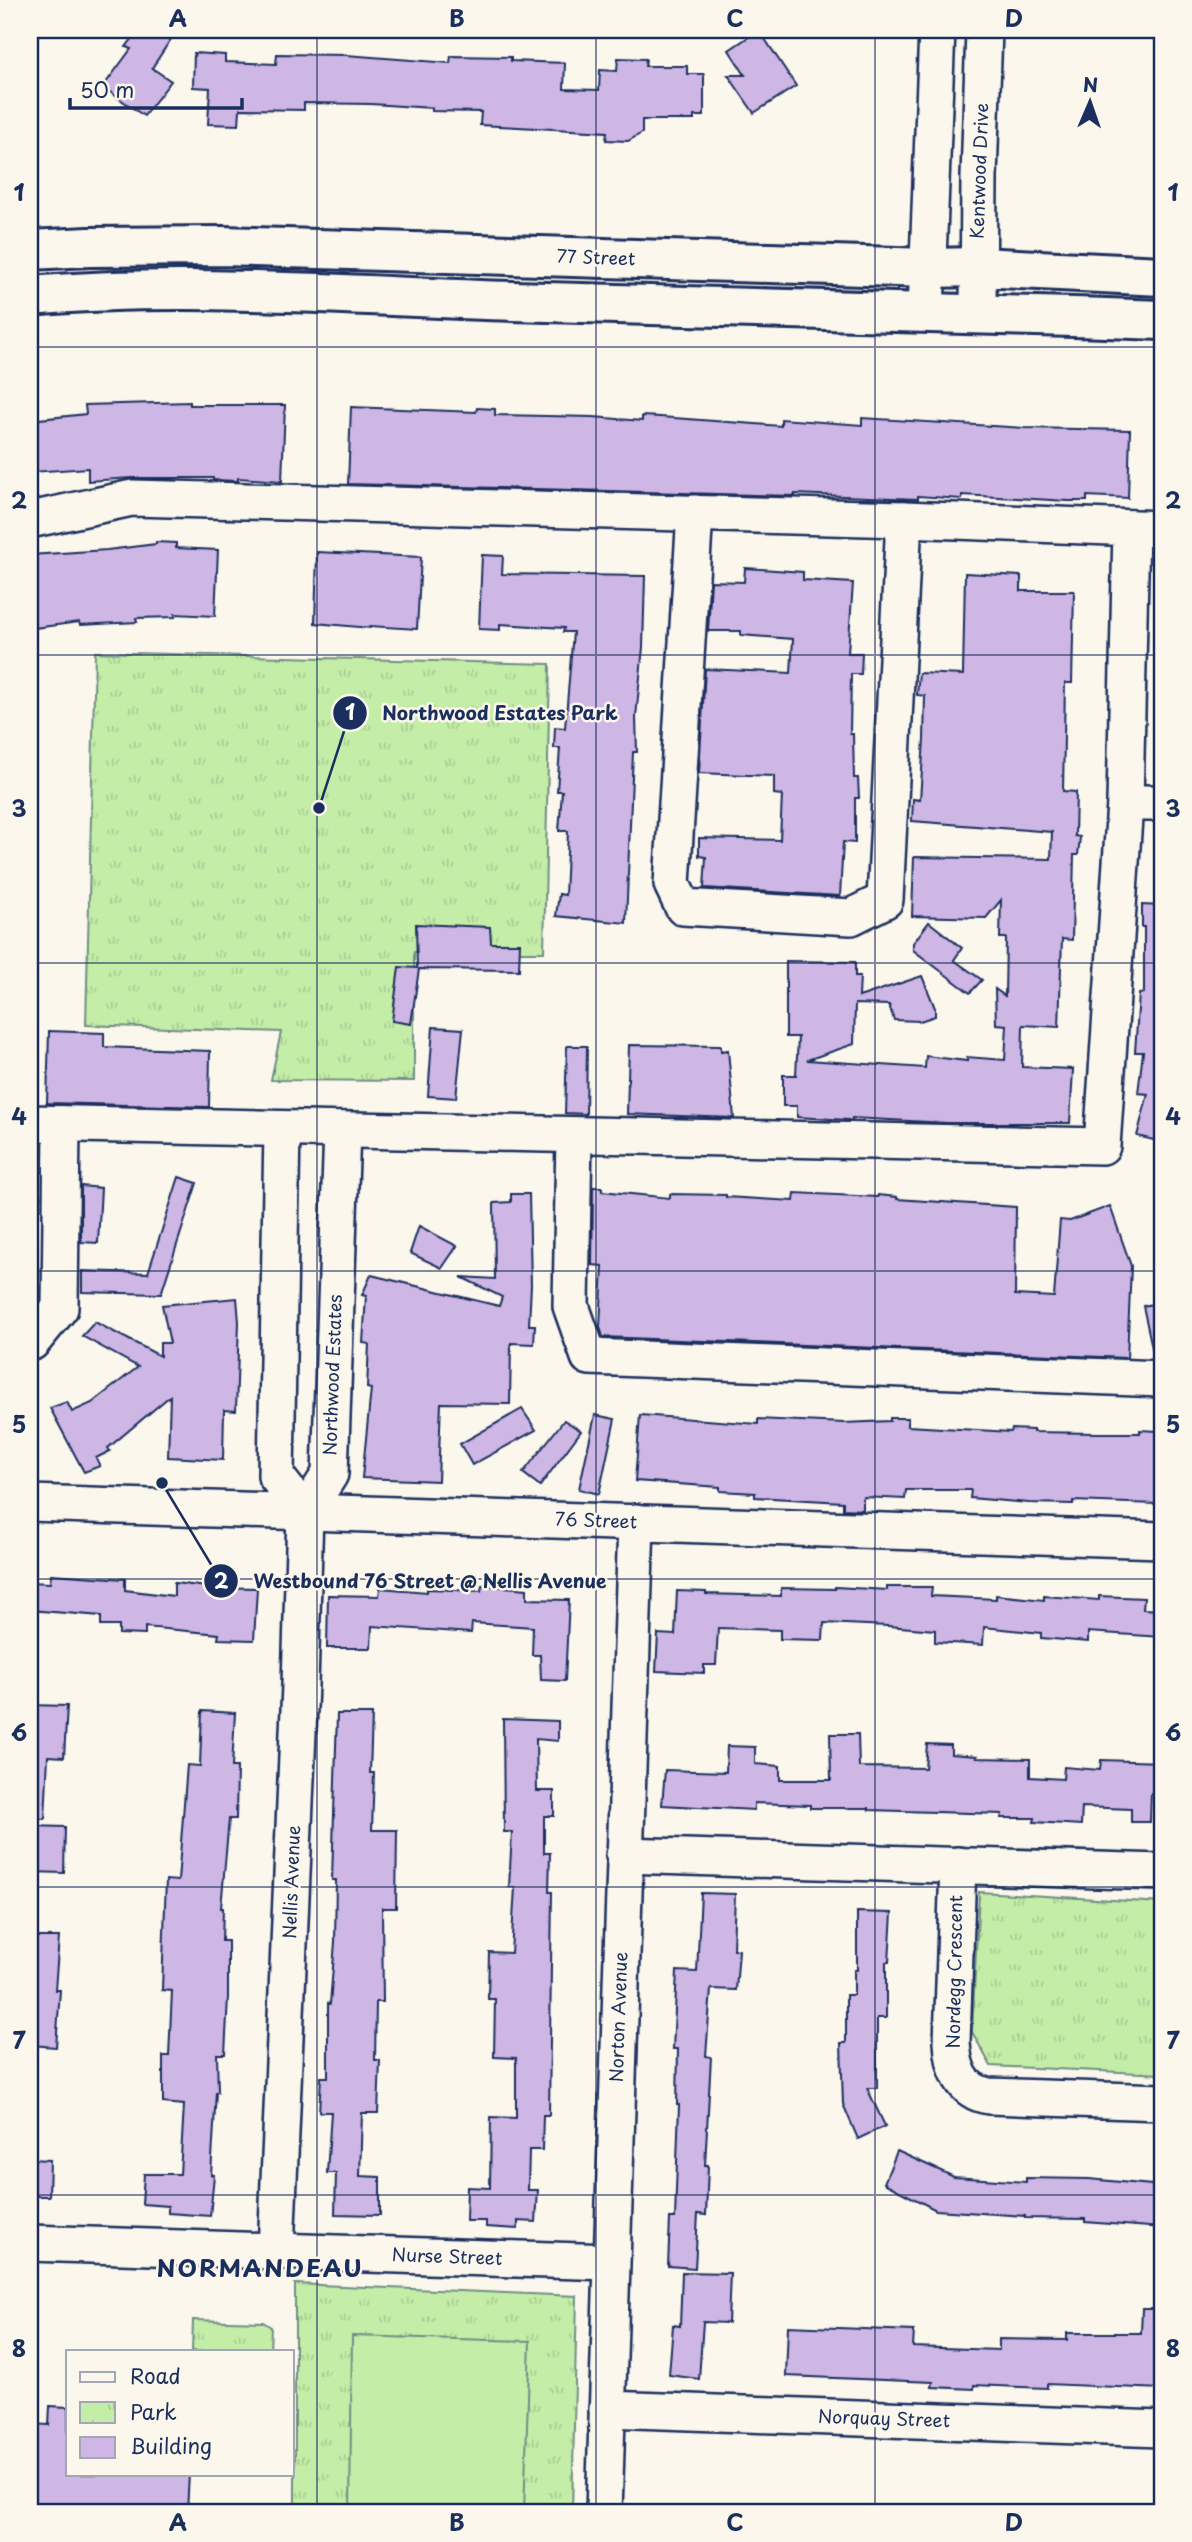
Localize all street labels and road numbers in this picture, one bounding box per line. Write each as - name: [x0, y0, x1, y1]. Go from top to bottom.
- street label: Kentwood Drive: [963, 102, 994, 239]
- street label: 77 Street: [556, 242, 636, 271]
- street label: Northwood Estates: [315, 1294, 348, 1456]
- street label: 76 Street: [555, 1505, 638, 1534]
- street label: Nellis Avenue: [275, 1825, 306, 1939]
- street label: Nordegg Crescent: [939, 1895, 968, 2049]
- street label: Norton Avenue: [602, 1951, 633, 2083]
- street label: Nurse Street: [391, 2240, 503, 2271]
- street label: Norquay Street: [818, 2402, 951, 2433]

